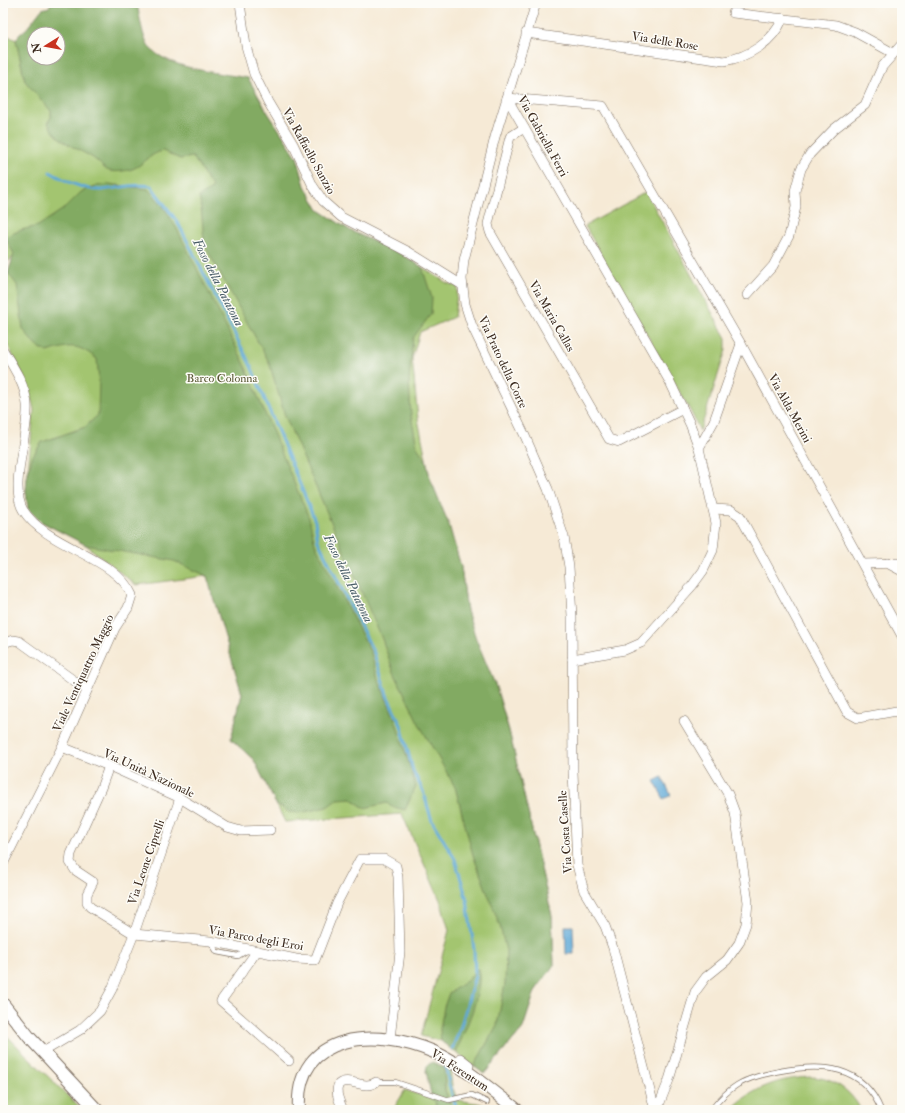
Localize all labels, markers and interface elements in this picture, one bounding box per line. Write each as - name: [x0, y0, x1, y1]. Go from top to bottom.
- north arrow: [26, 26, 66, 66]
- street label: Via delle Rose: [631, 29, 699, 54]
- text: N: [29, 41, 44, 55]
- street label: Via Gabriella Ferri: [514, 93, 571, 179]
- street label: Via Raffaello Sanzio: [279, 105, 339, 197]
- water label: Fosso della Patatona: [189, 235, 247, 329]
- street label: Via Maria Callas: [525, 278, 578, 354]
- street label: Via Prato della Corte: [475, 314, 530, 411]
- park label: Barco Colonna: [187, 371, 259, 386]
- street label: Via Alda Merini: [764, 371, 815, 445]
- water label: Fosso della Patatona: [319, 531, 376, 625]
- street label: Viale Ventiquattro Maggio: [50, 612, 117, 734]
- street label: Via Unità Nazionale: [101, 746, 197, 801]
- street label: Via Costa Caselle: [555, 790, 576, 874]
- street label: Via Leone Ciprelli: [125, 818, 168, 907]
- street label: Via Parco degli Eroi: [207, 923, 304, 954]
- street label: Via Ferentum: [428, 1046, 492, 1095]

